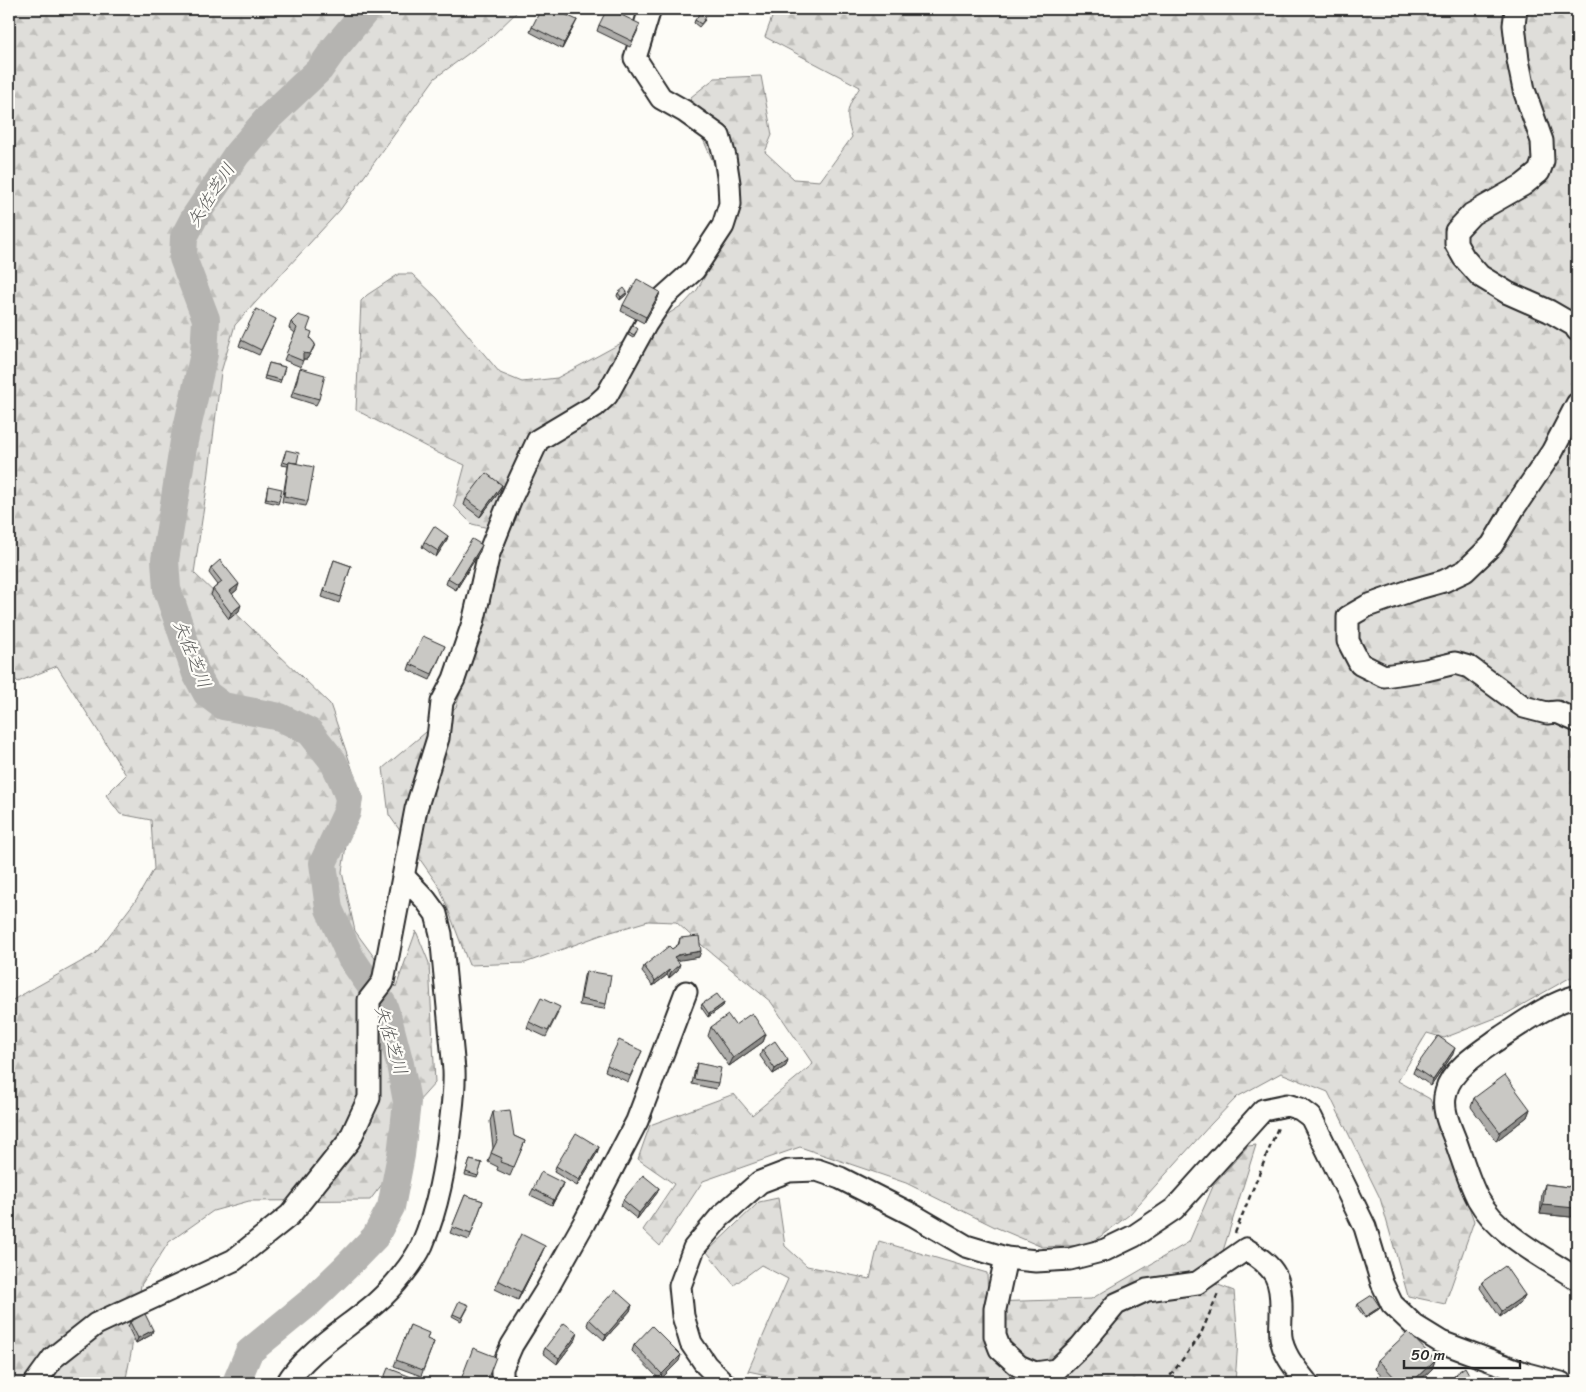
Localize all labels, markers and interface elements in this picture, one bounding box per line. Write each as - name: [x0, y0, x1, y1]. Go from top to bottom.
- water label: 矢佐芝川: [178, 156, 244, 234]
- water label: 矢佐芝川: [164, 615, 220, 693]
- water label: 矢佐芝川: [365, 1001, 417, 1079]
- scale bar: [1404, 1337, 1520, 1369]
- text: 50 m: [1411, 1342, 1446, 1368]

